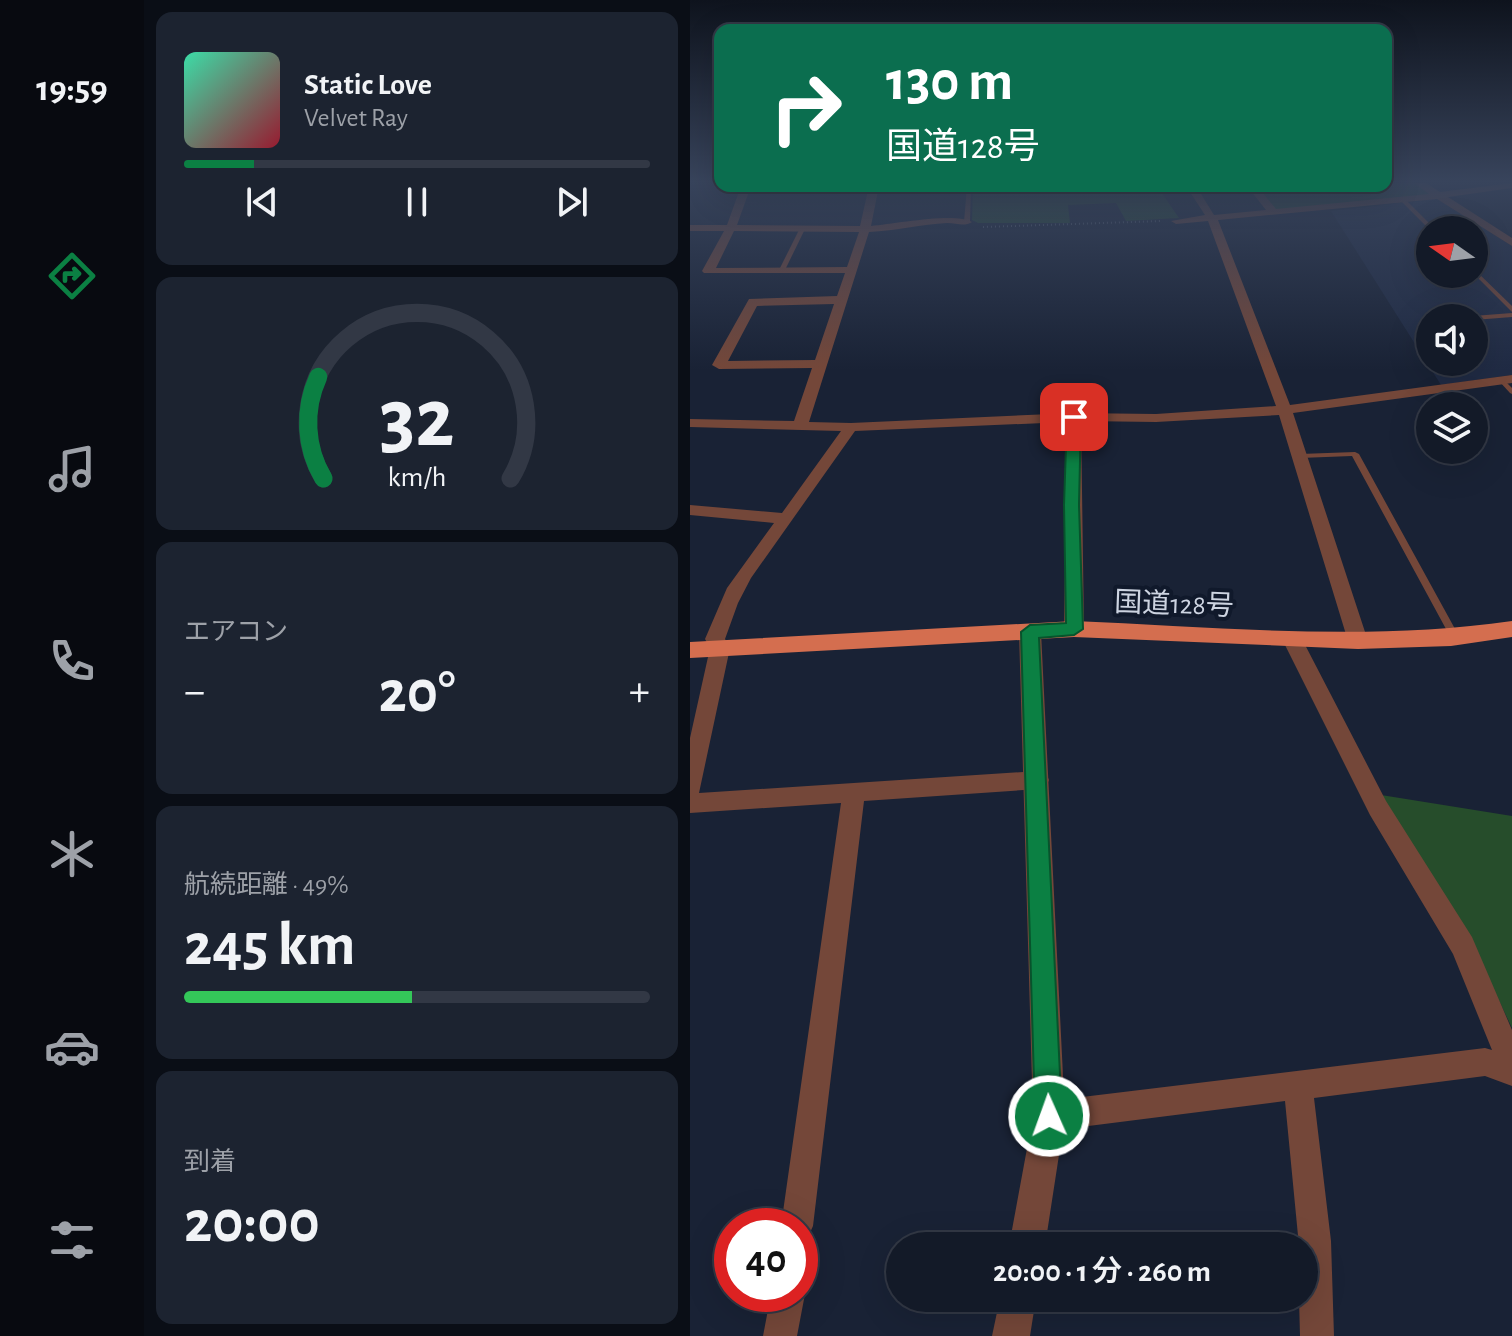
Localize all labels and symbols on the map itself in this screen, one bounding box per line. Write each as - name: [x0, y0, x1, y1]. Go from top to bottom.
- north arrow: [1416, 216, 1488, 288]
- pin: [1040, 383, 1108, 451]
- street label: 国道128号: [1114, 587, 1234, 621]
- position arrow: [1007, 1074, 1091, 1158]
- speed limit sign: 40: [714, 1208, 818, 1312]

